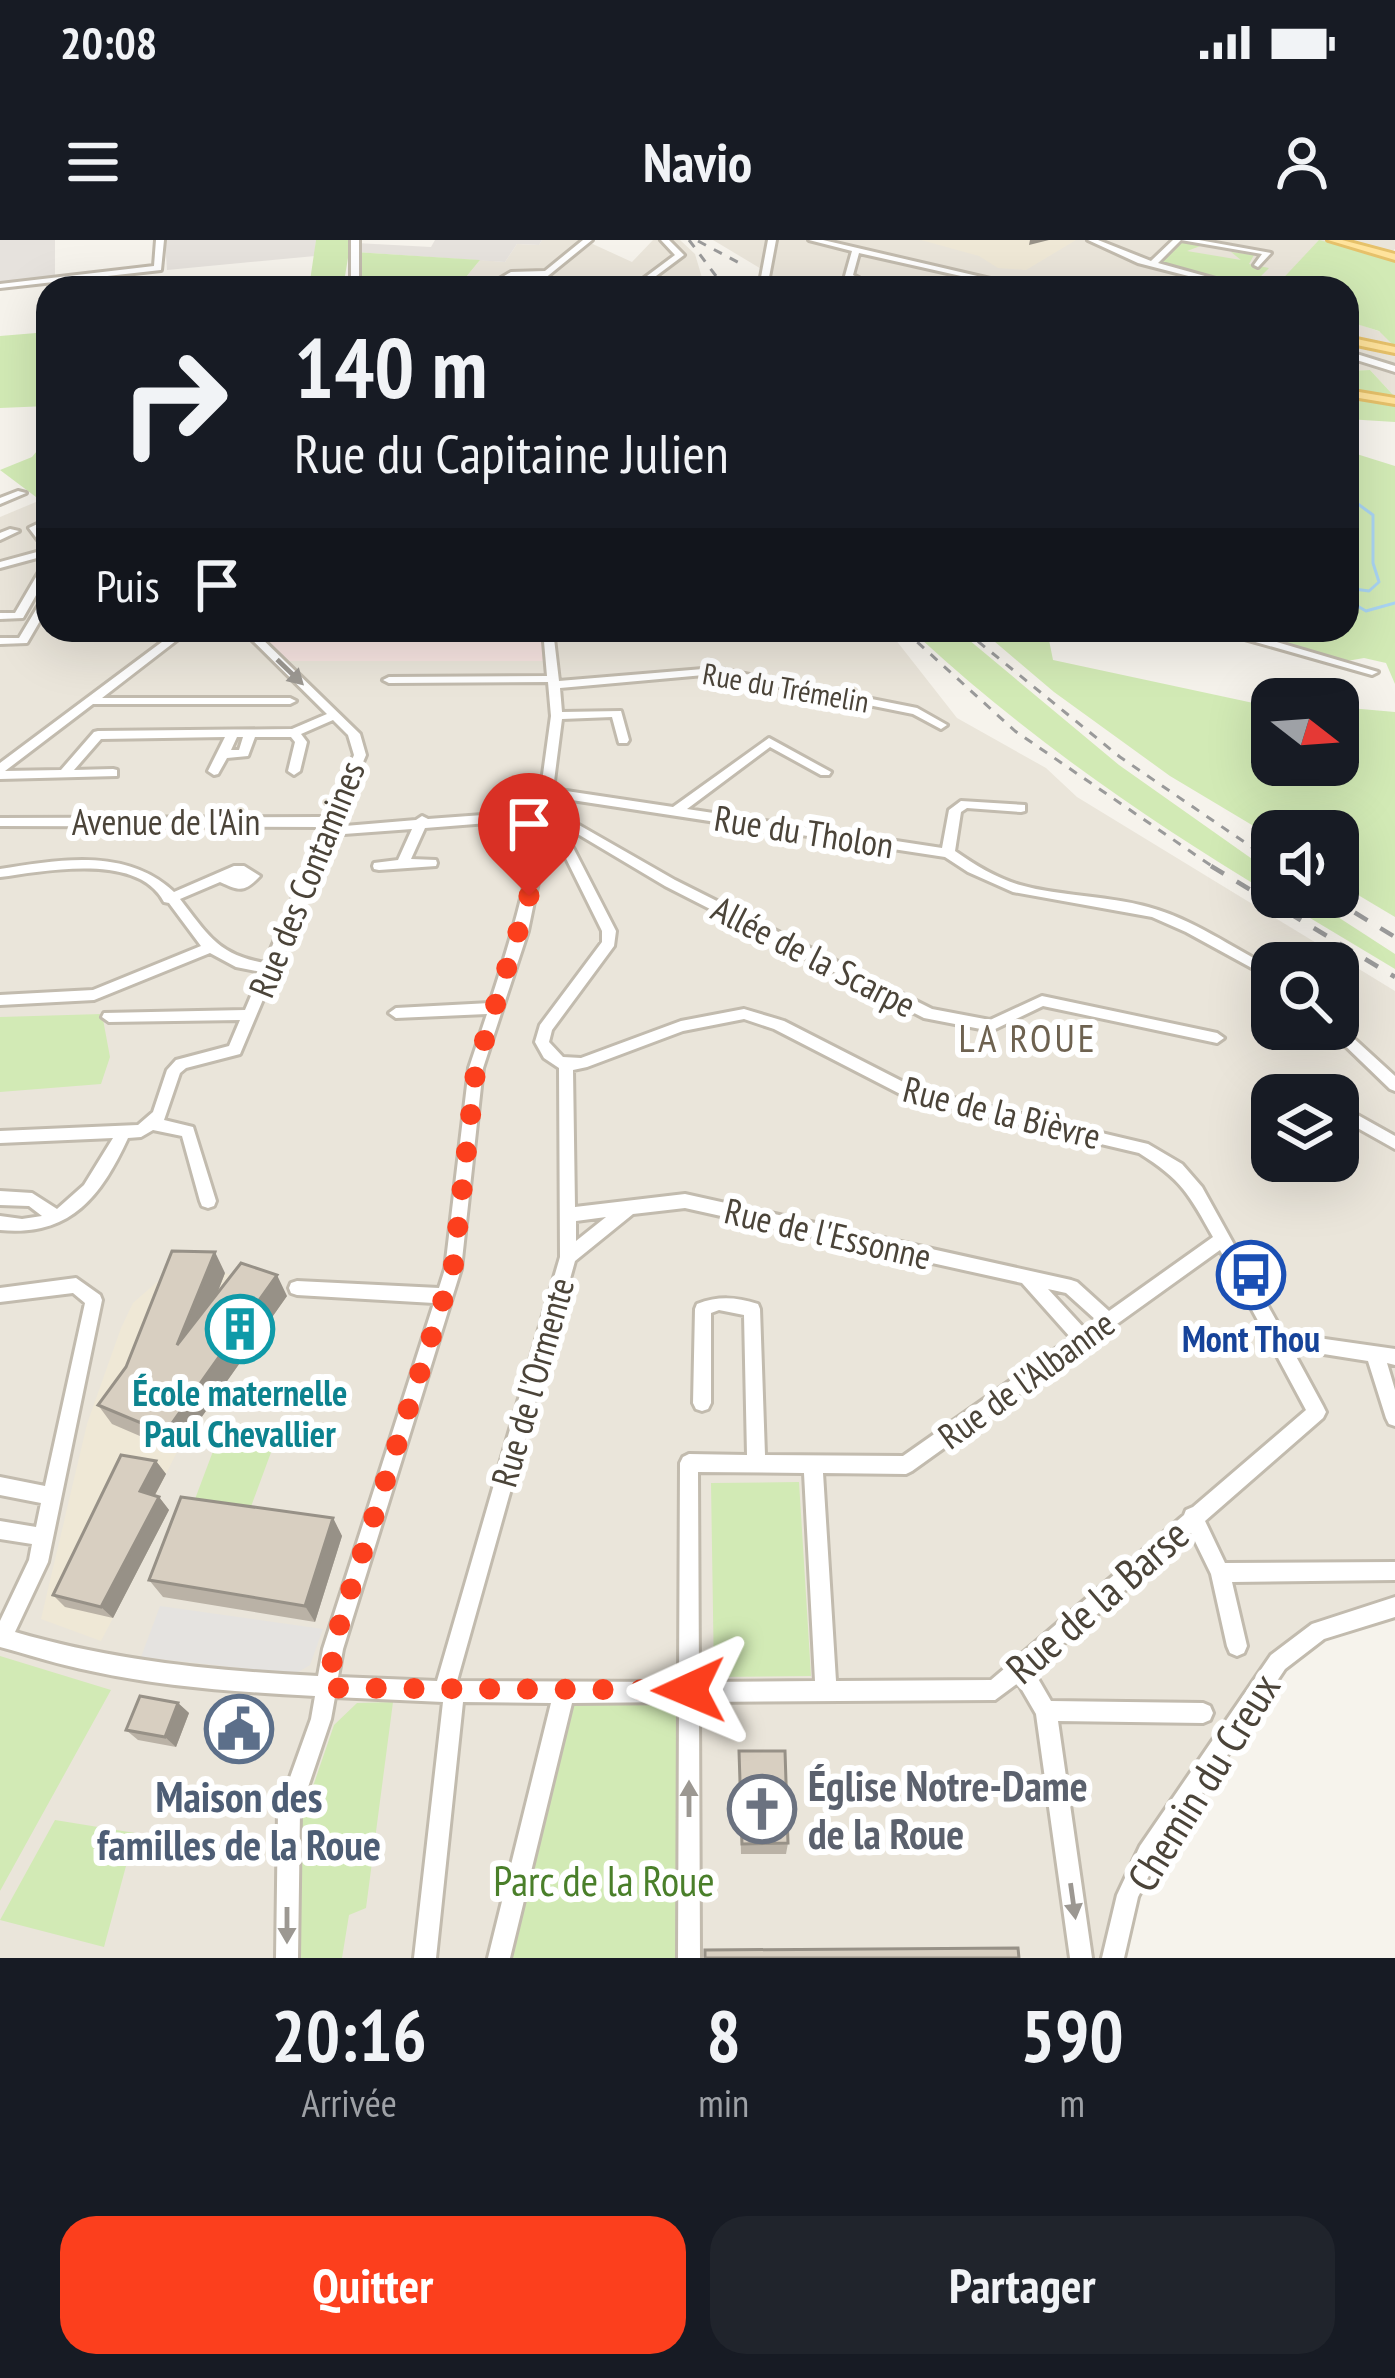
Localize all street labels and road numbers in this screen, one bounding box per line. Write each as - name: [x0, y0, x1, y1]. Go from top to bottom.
- street label: Rue du Trémelin: [700, 653, 872, 721]
- street label: Rue des Contamines: [237, 754, 375, 1004]
- street label: Rue du Tholon: [711, 794, 897, 868]
- street label: Avenue de l'Ain: [72, 798, 260, 845]
- street label: Allée de la Scarpe: [704, 885, 924, 1027]
- street label: Rue de la Bièvre: [898, 1065, 1106, 1159]
- street label: Rue de l'Essonne: [720, 1186, 936, 1280]
- street label: Rue de l'Ormente: [480, 1272, 584, 1492]
- street label: Rue de l'Albanne: [929, 1299, 1123, 1459]
- street label: Rue de la Barse: [994, 1507, 1200, 1695]
- street label: Chemin du Creux: [1114, 1663, 1292, 1901]

